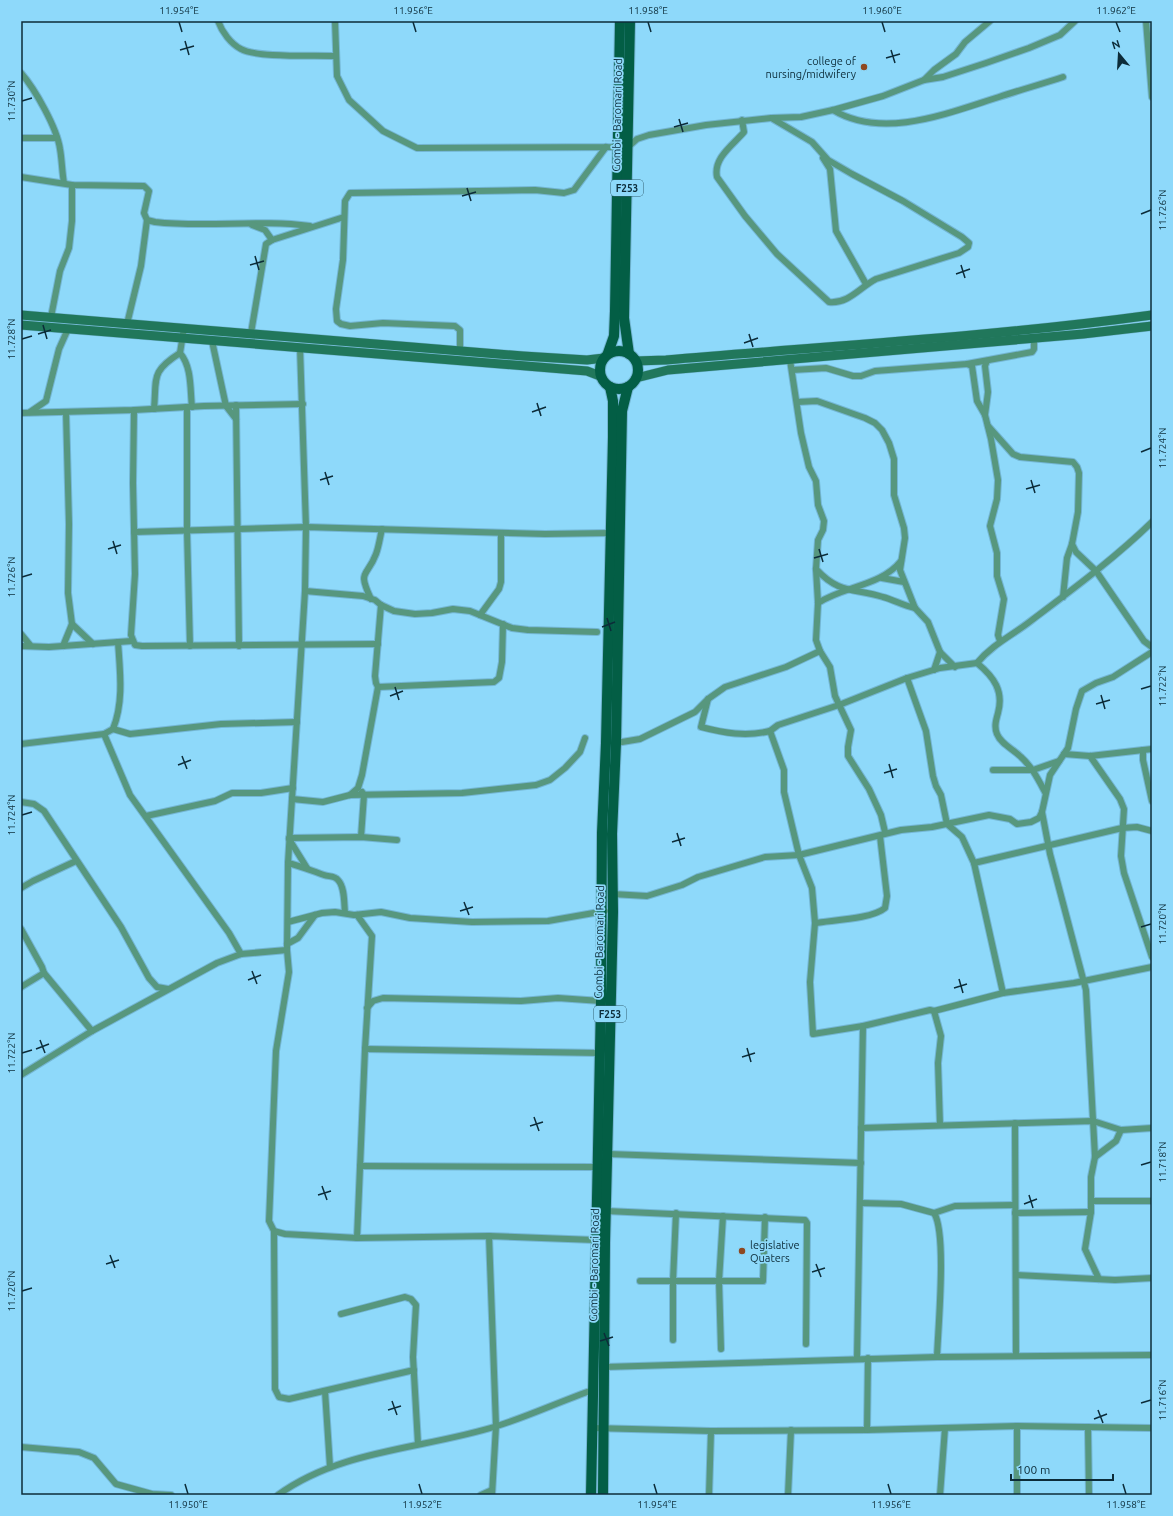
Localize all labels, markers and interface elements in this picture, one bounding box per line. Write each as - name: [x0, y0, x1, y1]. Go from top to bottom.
- text: 11.954°E: [159, 5, 199, 16]
- text: 11.956°E: [393, 5, 433, 16]
- text: 11.958°E: [628, 5, 668, 16]
- text: 11.960°E: [862, 5, 902, 16]
- text: 11.962°E: [1096, 5, 1136, 16]
- north arrow: [1099, 34, 1139, 74]
- text: N: [1110, 38, 1122, 51]
- place label: college of nursing/midwifery: [765, 55, 857, 80]
- street label: Gombi - Baromari Road: [610, 58, 624, 172]
- marker: college of nursing/midwifery: [859, 62, 869, 72]
- text: 11.730°N: [6, 80, 17, 122]
- road number: F253: [611, 180, 643, 196]
- text: 11.726°N: [1157, 189, 1168, 231]
- text: 11.728°N: [6, 318, 17, 360]
- text: 11.724°N: [1157, 427, 1168, 469]
- text: 11.726°N: [6, 556, 17, 598]
- text: 11.722°N: [1157, 665, 1168, 707]
- text: 11.724°N: [6, 794, 17, 836]
- street label: Gombi - Baromari Road: [592, 885, 606, 999]
- text: 11.720°N: [1157, 903, 1168, 945]
- road number: F253: [594, 1006, 626, 1022]
- text: 11.722°N: [6, 1032, 17, 1074]
- text: 11.718°N: [1157, 1141, 1168, 1183]
- street label: Gombi - Baromari Road: [587, 1208, 601, 1322]
- place label: legislative Quaters: [750, 1239, 800, 1264]
- marker: legislative Quaters: [737, 1246, 747, 1256]
- text: 11.720°N: [6, 1270, 17, 1312]
- text: 11.716°N: [1157, 1379, 1168, 1421]
- scale bar: [1011, 1456, 1113, 1482]
- text: 100 m: [1017, 1463, 1050, 1476]
- text: 11.950°E: [168, 1499, 208, 1510]
- text: 11.952°E: [402, 1499, 442, 1510]
- text: 11.954°E: [637, 1499, 677, 1510]
- text: 11.956°E: [871, 1499, 911, 1510]
- text: 11.958°E: [1106, 1499, 1146, 1510]

